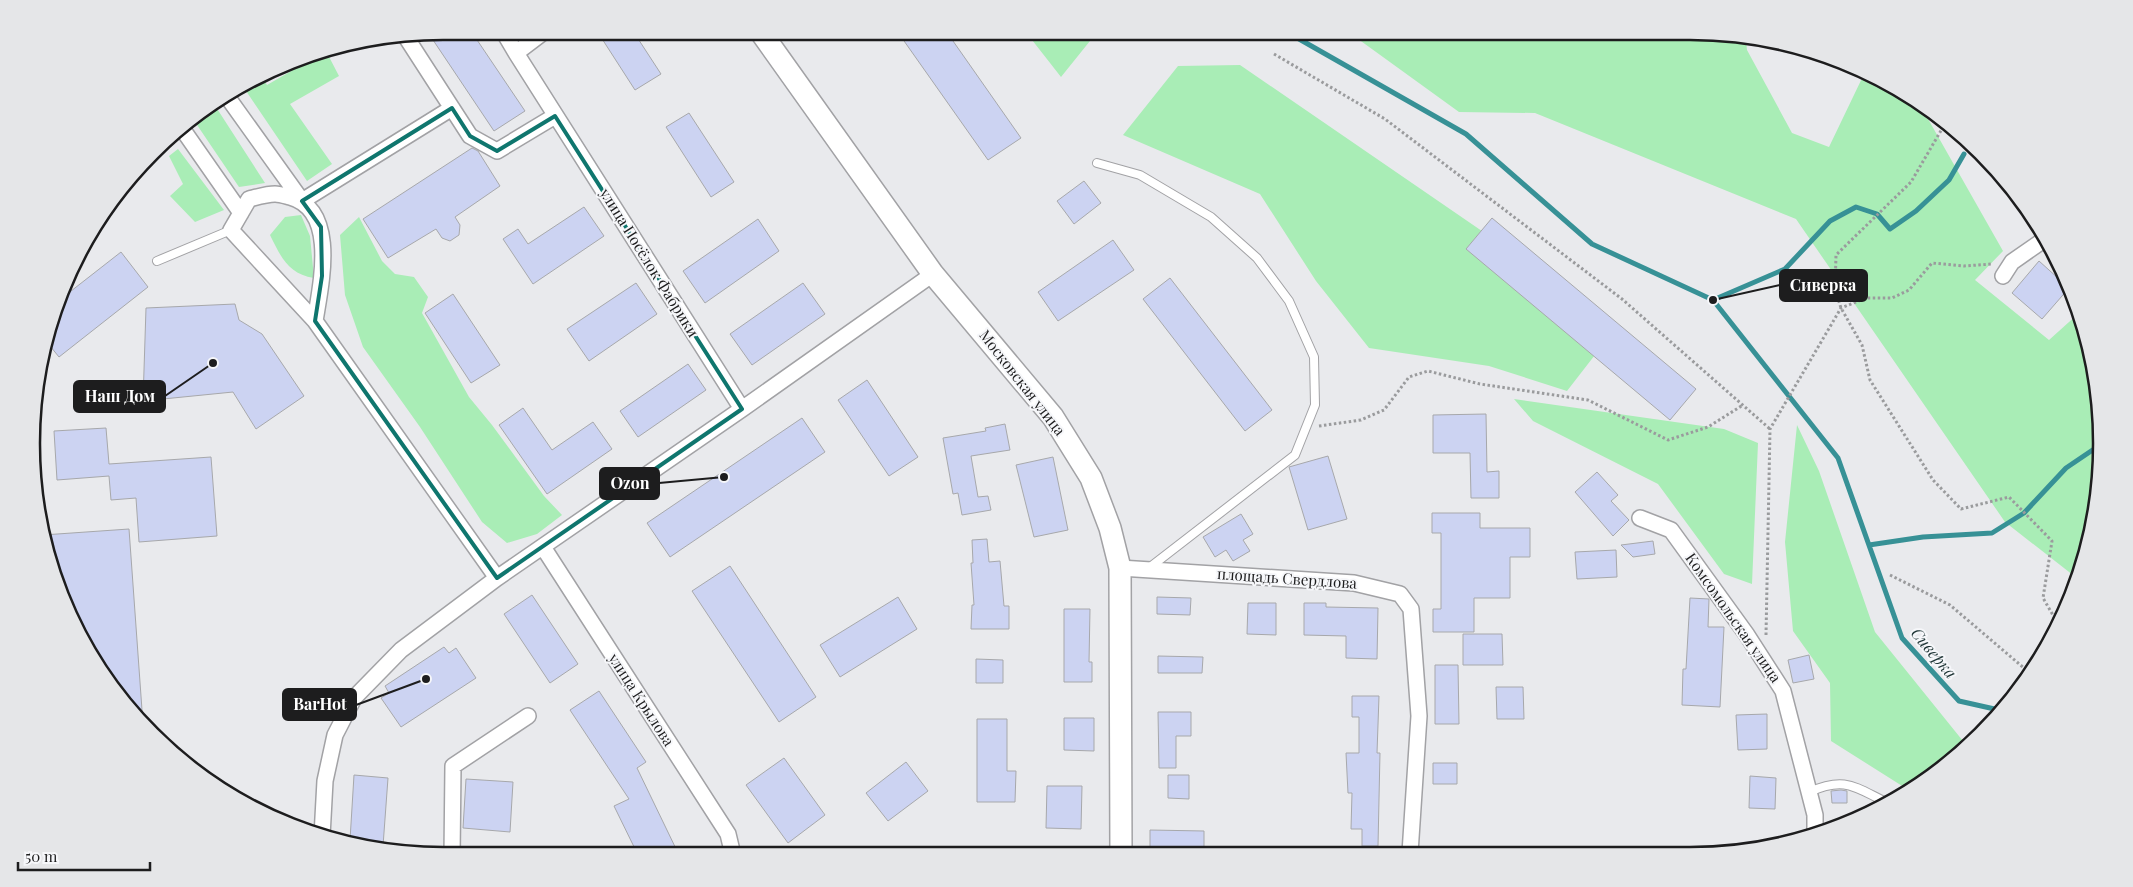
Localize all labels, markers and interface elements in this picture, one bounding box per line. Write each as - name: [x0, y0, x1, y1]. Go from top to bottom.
- street label: улица Посёлок Фабрики: [595, 184, 704, 341]
- callout: Сиверка: [1780, 270, 1867, 301]
- text: Сиверка: [1790, 274, 1857, 295]
- street label: Московская улица: [975, 326, 1071, 440]
- callout: Наш Дом: [74, 381, 165, 412]
- text: Наш Дом: [85, 385, 155, 406]
- callout: Ozon: [600, 468, 659, 499]
- text: Ozon: [610, 472, 650, 493]
- street label: Комсомольская улица: [1681, 549, 1786, 687]
- street label: площадь Свердлова: [1217, 563, 1358, 593]
- water label: Сиверка: [1907, 623, 1962, 683]
- street label: улица Крылова: [604, 648, 680, 750]
- callout: BarHot: [283, 689, 356, 720]
- text: BarHot: [293, 693, 347, 714]
- scale bar: [18, 840, 150, 872]
- text: 50 m: [25, 846, 58, 866]

